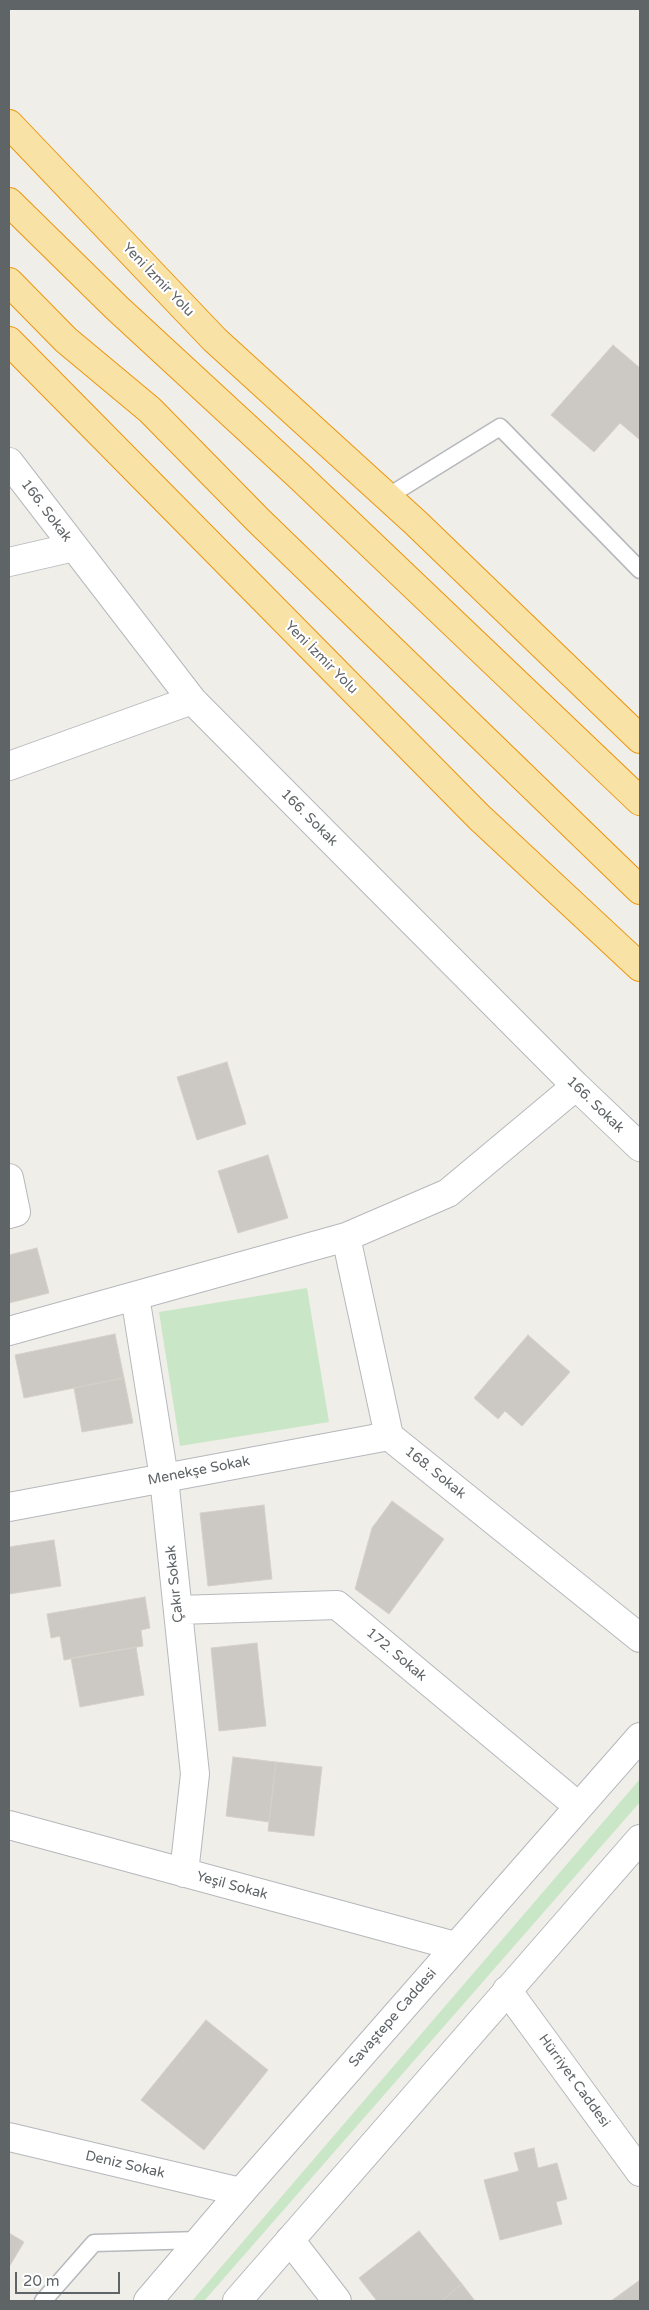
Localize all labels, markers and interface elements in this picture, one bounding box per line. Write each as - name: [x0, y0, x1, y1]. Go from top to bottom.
- street label: Yeni İzmir Yolu: [119, 240, 197, 320]
- street label: 166. Sokak: [17, 476, 75, 546]
- street label: Yeni İzmir Yolu: [281, 618, 361, 698]
- street label: 166. Sokak: [277, 786, 341, 850]
- street label: 166. Sokak: [563, 1073, 627, 1137]
- street label: 168. Sokak: [401, 1443, 469, 1503]
- street label: Menekşe Sokak: [147, 1453, 251, 1489]
- street label: Çakır Sokak: [163, 1544, 187, 1624]
- street label: 172. Sokak: [362, 1625, 430, 1685]
- street label: Yeşil Sokak: [194, 1868, 270, 1904]
- street label: Savaştepe Caddesi: [346, 1965, 440, 2071]
- street label: Hürriyet Caddesi: [535, 2031, 613, 2131]
- street label: Deniz Sokak: [84, 2148, 166, 2182]
- scale bar: [18, 2262, 122, 2294]
- text: 20 m: [23, 2272, 60, 2290]

